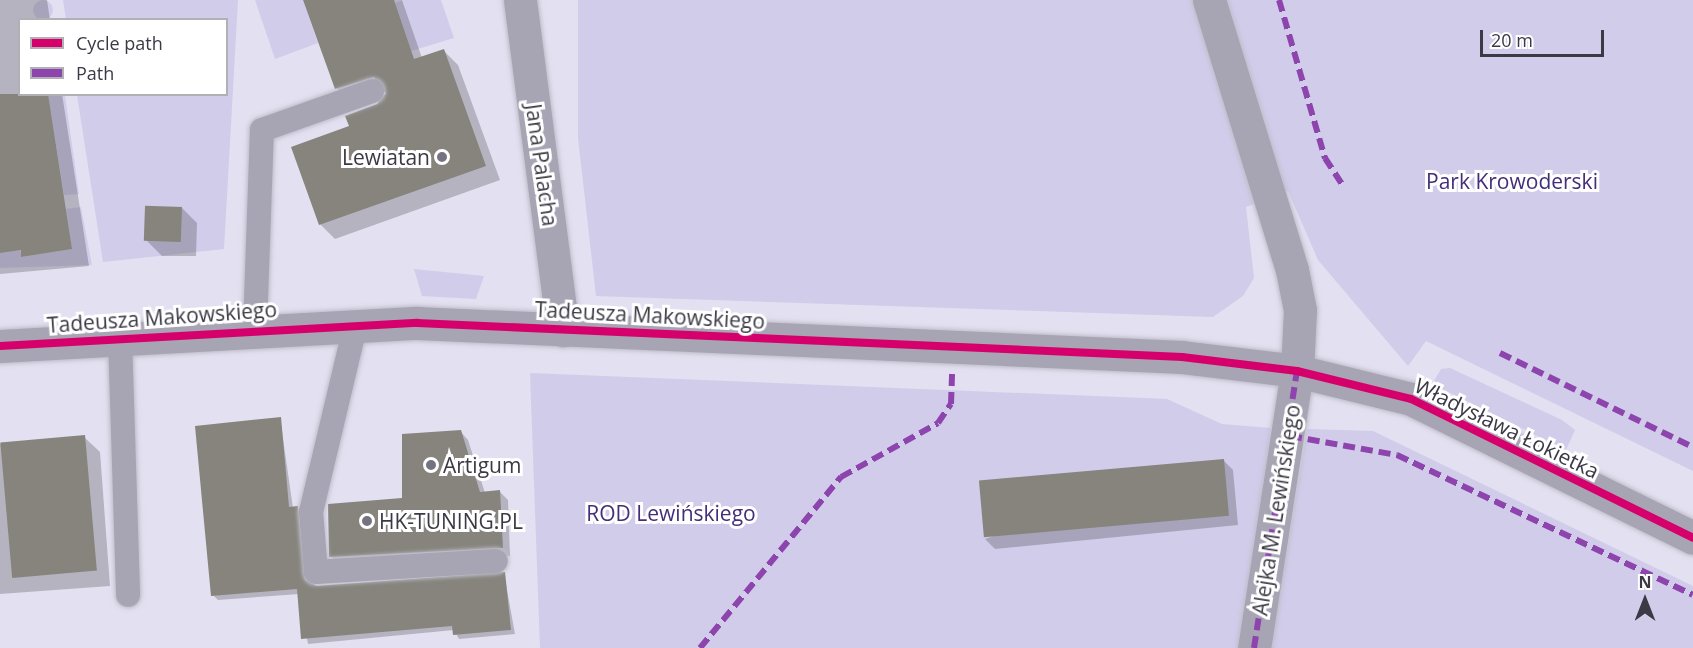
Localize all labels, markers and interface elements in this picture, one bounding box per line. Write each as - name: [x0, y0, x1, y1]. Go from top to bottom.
- legend: [18, 18, 228, 96]
- scale bar: [1483, 18, 1608, 56]
- text: 20 m: [1491, 28, 1533, 52]
- text: Cycle path: [76, 31, 163, 55]
- text: Path: [76, 61, 114, 85]
- street label: Jana Palacha: [521, 102, 563, 228]
- place label: Lewiatan: [342, 144, 430, 170]
- marker: Lewiatan: [435, 150, 449, 164]
- park label: Park Krowoderski: [1426, 168, 1598, 194]
- street label: Tadeusza Makowskiego: [46, 296, 278, 338]
- street label: Tadeusza Makowskiego: [534, 296, 766, 334]
- street label: Władysława Łokietka: [1411, 372, 1603, 484]
- street label: Alejka M. Lewińskiego: [1247, 403, 1305, 617]
- place label: Artigum: [443, 452, 521, 478]
- marker: Artigum: [424, 458, 438, 472]
- park label: ROD Lewińskiego: [586, 500, 756, 526]
- place label: HK-TUNING.PL: [379, 508, 523, 534]
- marker: HK-TUNING.PL: [360, 514, 374, 528]
- north arrow: [1615, 570, 1675, 630]
- text: N: [1638, 571, 1652, 593]

